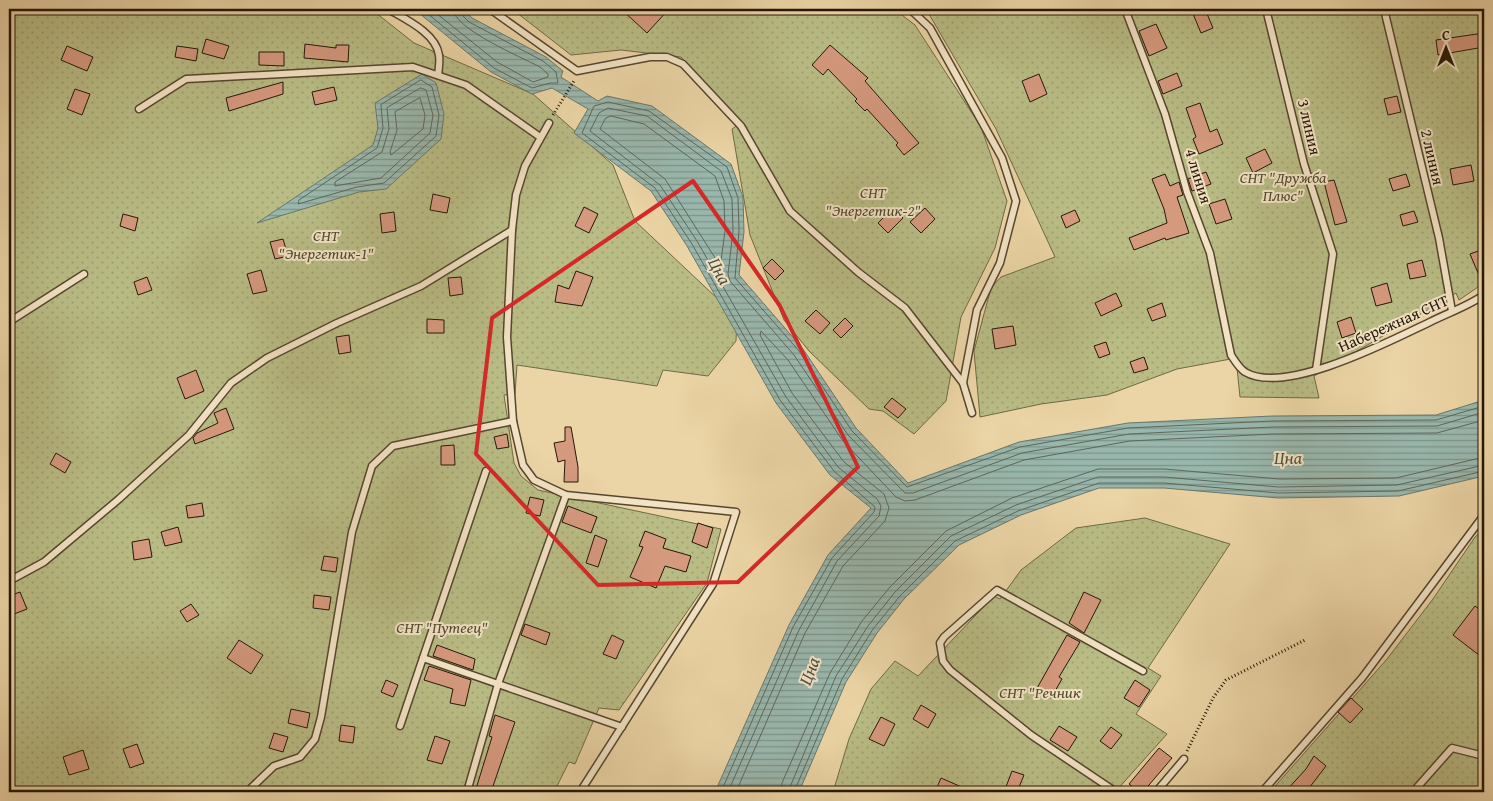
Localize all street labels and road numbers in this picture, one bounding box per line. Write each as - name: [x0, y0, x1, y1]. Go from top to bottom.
- street label: 3 линия: [1292, 97, 1328, 157]
- street label: 2 линия: [1415, 127, 1451, 187]
- street label: 4 линия: [1179, 145, 1219, 207]
- street label: Набережная СНТ: [1334, 288, 1452, 358]

